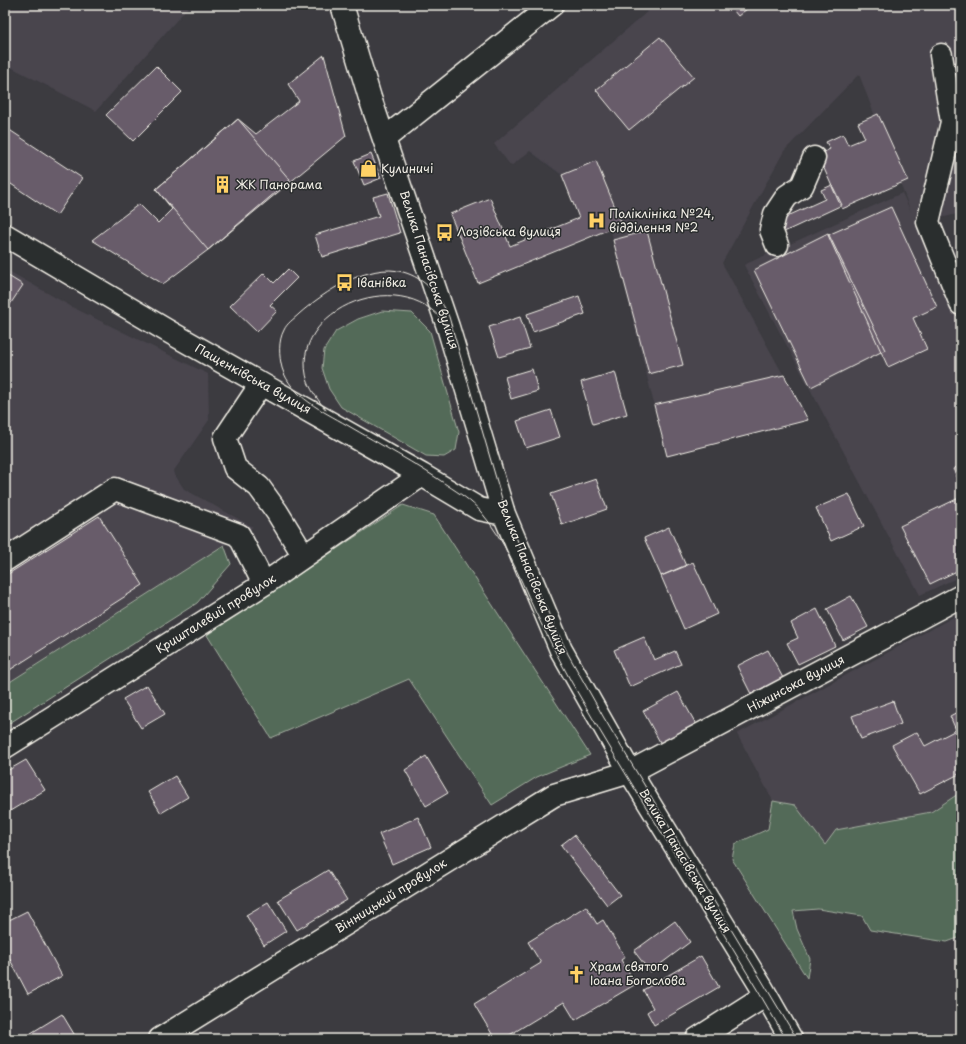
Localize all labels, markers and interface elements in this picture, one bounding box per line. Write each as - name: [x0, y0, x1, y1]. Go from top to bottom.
- shop icon: Кулиничі: [358, 159, 378, 179]
- place label: Кулиничі: [381, 159, 433, 177]
- building icon: ЖК Панорама: [213, 175, 233, 195]
- place label: ЖК Панорама: [235, 175, 323, 193]
- street label: Велика Панасівська вулиця: [396, 188, 464, 351]
- place label: Поліклініка №24, відділення №2: [609, 204, 714, 236]
- hospital icon: Поліклініка №24, відділення №2: [586, 211, 606, 231]
- bus stop icon: Лозівська вулиця: [434, 222, 454, 242]
- place label: Лозівська вулиця: [457, 222, 561, 240]
- bus stop icon: Іванівка: [334, 273, 354, 293]
- place label: Іванівка: [357, 273, 407, 291]
- street label: Пащенківська вулиця: [192, 339, 315, 418]
- street label: Велика Панасівська вулиця: [494, 496, 572, 657]
- street label: Кришталевий провулок: [152, 568, 280, 657]
- street label: Ніжинська вулиця: [744, 650, 847, 716]
- street label: Велика Панасівська вулиця: [635, 785, 736, 936]
- street label: Вінницький провулок: [331, 853, 450, 937]
- place label: Храм святого Іоана Богослова: [590, 957, 686, 989]
- church icon: Храм святого Іоана Богослова: [567, 964, 587, 984]

